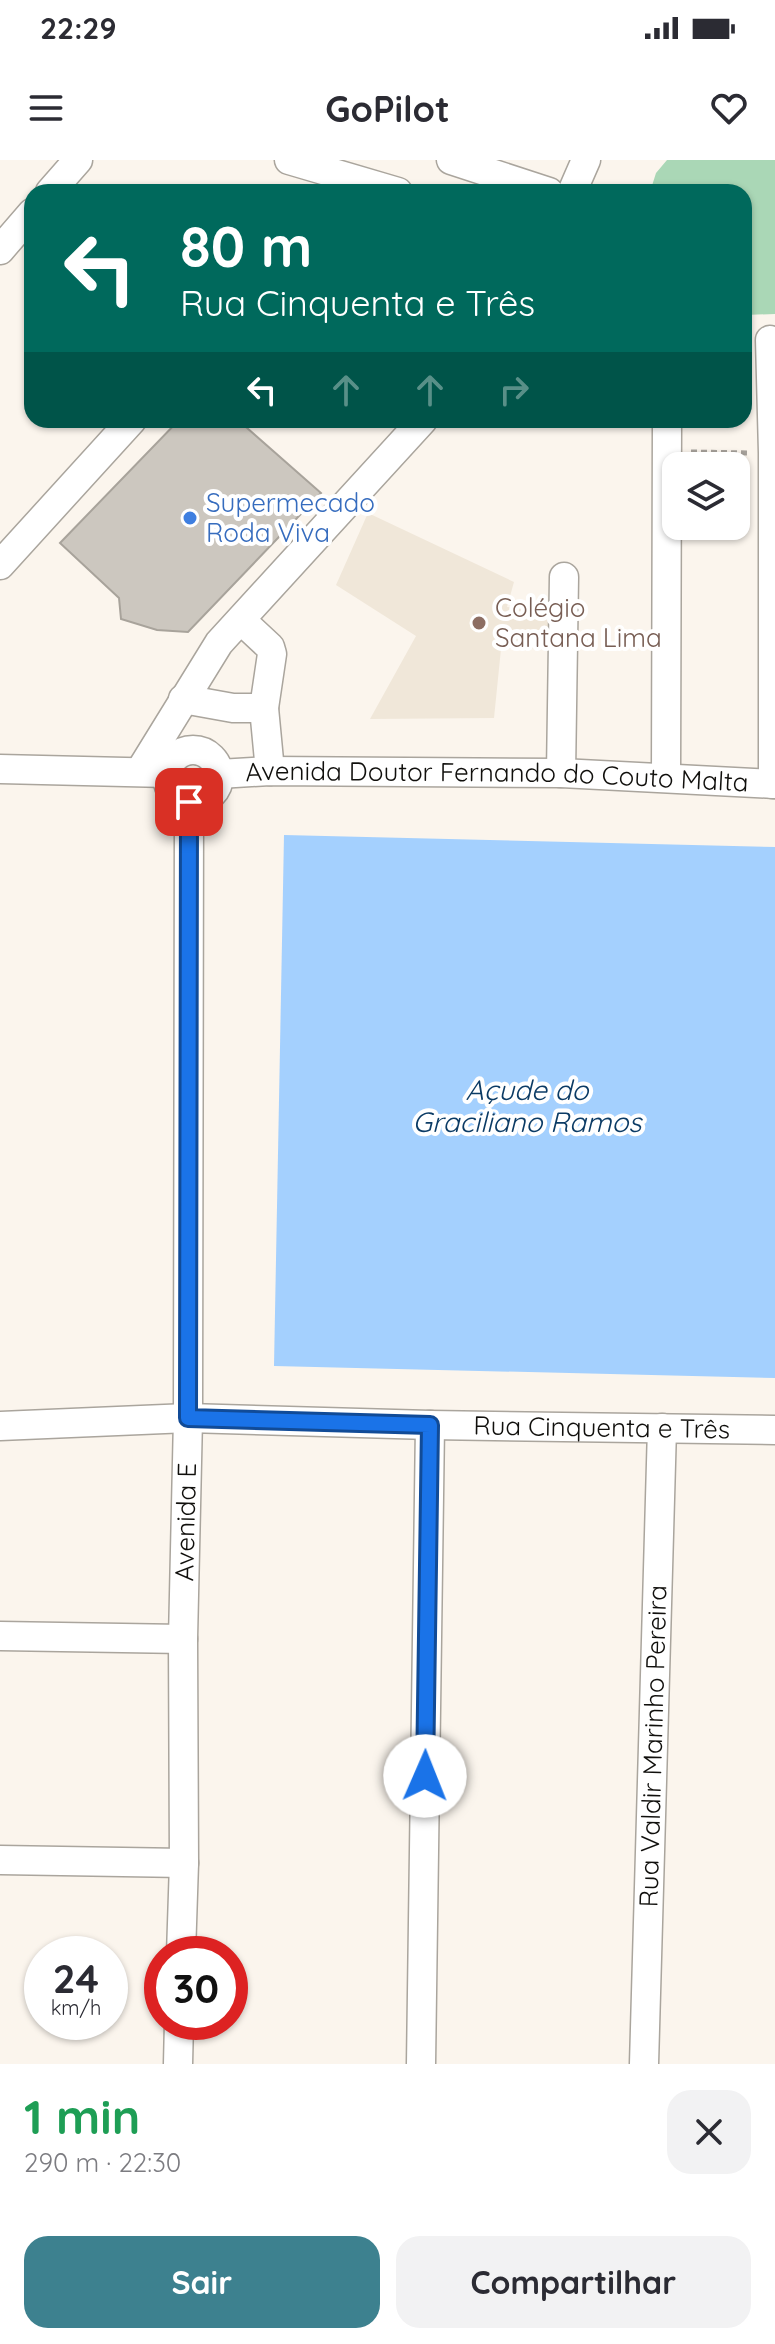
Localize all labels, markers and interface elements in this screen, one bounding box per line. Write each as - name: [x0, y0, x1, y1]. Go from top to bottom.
- text: 22:29: [40, 9, 116, 47]
- icon: menu: [24, 86, 68, 130]
- text: GoPilot: [325, 86, 450, 131]
- icon: heart: [707, 86, 751, 130]
- text: 80 m: [180, 211, 312, 281]
- icon: left: [48, 216, 152, 320]
- text: Rua Cinquenta e Três: [180, 280, 535, 325]
- icon: left: [240, 368, 284, 412]
- icon: ahead: [324, 368, 368, 412]
- icon: ahead: [408, 368, 452, 412]
- icon: right: [492, 368, 536, 412]
- map controls: [662, 452, 750, 540]
- button: layers: [662, 452, 750, 540]
- place label: Supermecado Roda Viva: [206, 486, 375, 549]
- marker: Supermecado Roda Viva: [181, 509, 199, 527]
- place label: Colégio Santana Lima: [495, 591, 662, 654]
- marker: Colégio Santana Lima: [470, 614, 488, 632]
- street label: Avenida Doutor Fernando do Couto Malta: [244, 754, 749, 799]
- pin: [155, 768, 223, 836]
- icon: arrive: [167, 780, 211, 824]
- water label: Açude do Graciliano Ramos: [413, 1072, 643, 1139]
- street label: Rua Cinquenta e Três: [473, 1409, 730, 1445]
- street label: Avenida E: [167, 1462, 203, 1582]
- street label: Rua Valdir Marinho Pereira: [631, 1584, 674, 1908]
- position arrow: [383, 1734, 467, 1818]
- speed limit sign: 30: [144, 1936, 248, 2040]
- text: 24: [53, 1953, 99, 2003]
- text: km/h: [51, 1995, 101, 2020]
- text: 1 min: [24, 2086, 140, 2146]
- button: close: [667, 2090, 751, 2174]
- text: 290 m · 22:30: [24, 2146, 181, 2179]
- button: Sair: [24, 2236, 380, 2328]
- button: Compartilhar: [396, 2236, 751, 2328]

